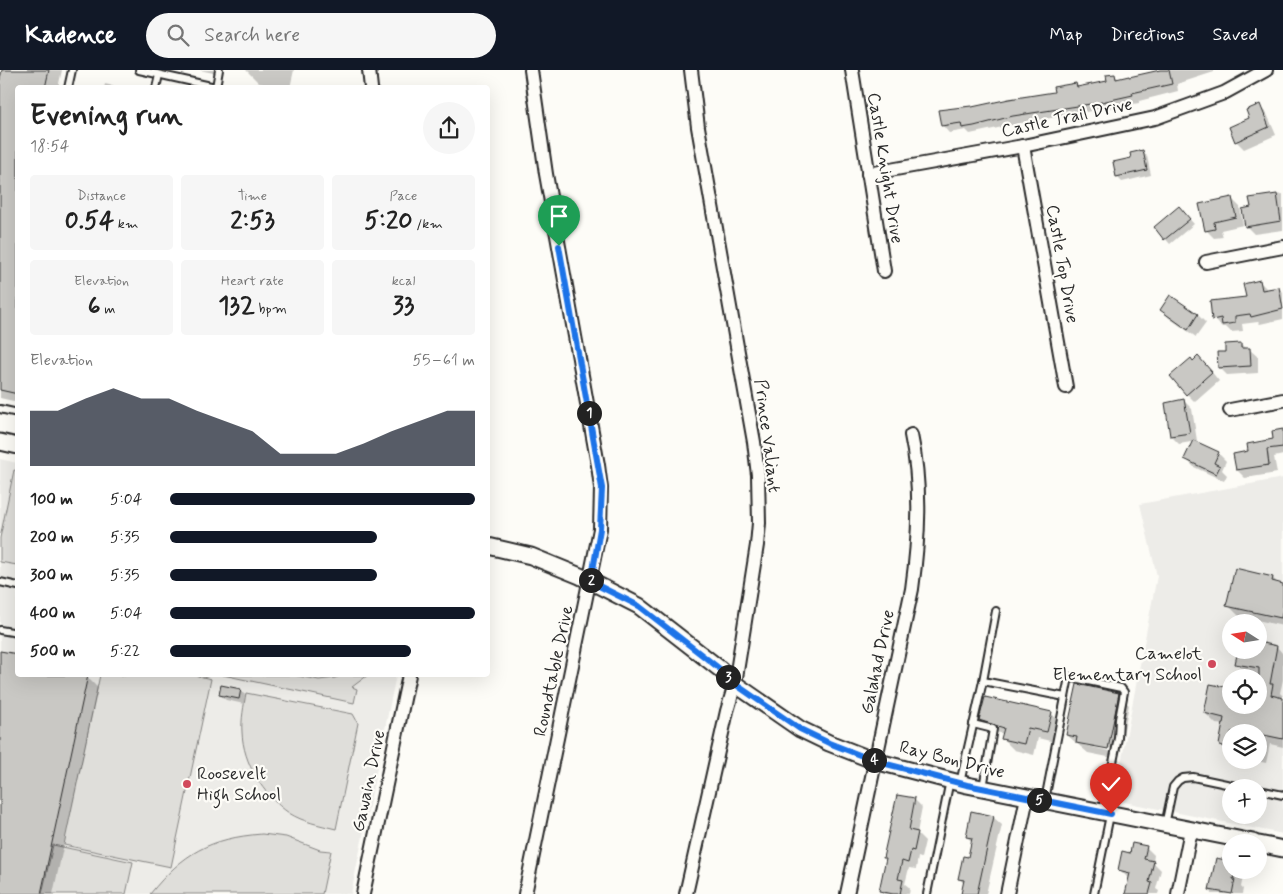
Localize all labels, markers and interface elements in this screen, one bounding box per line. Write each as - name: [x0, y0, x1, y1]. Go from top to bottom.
- search box: [146, 13, 496, 58]
- text: Kadence: [25, 20, 116, 51]
- icon: search: [164, 21, 192, 49]
- text: Search here: [204, 23, 300, 48]
- text: Map: [1050, 23, 1083, 47]
- text: Directions: [1111, 23, 1185, 47]
- text: Saved: [1213, 23, 1258, 47]
- street label: Castle Knight Drive: [861, 91, 909, 245]
- street label: Castle Trail Drive: [999, 92, 1135, 144]
- text: Evening run: [30, 98, 183, 135]
- button: share: [423, 102, 475, 154]
- text: 18:54: [30, 136, 70, 157]
- text: Distance: [77, 187, 126, 205]
- text: Time: [238, 187, 267, 205]
- text: Pace: [390, 187, 417, 205]
- pin: [538, 195, 580, 246]
- icon: arrive: [545, 202, 573, 230]
- street label: Castle Top Drive: [1040, 203, 1084, 325]
- text: 0.54: [65, 205, 114, 238]
- text: 2:53: [230, 205, 275, 238]
- text: 5:20: [364, 205, 412, 238]
- text: km: [114, 215, 138, 233]
- text: /km: [412, 215, 443, 233]
- text: Elevation: [74, 272, 129, 290]
- text: Heart rate: [221, 272, 284, 290]
- text: kcal: [392, 272, 415, 290]
- text: 6: [88, 290, 100, 323]
- text: 132: [218, 290, 255, 323]
- text: 33: [393, 290, 414, 323]
- text: m: [100, 300, 115, 318]
- text: bpm: [255, 300, 287, 318]
- text: Elevation: [30, 350, 93, 371]
- text: 55–61 m: [412, 350, 475, 371]
- street label: Prince Valiant: [748, 378, 786, 494]
- pin: 1: [576, 400, 602, 426]
- text: 1: [586, 404, 593, 422]
- text: 100 m: [30, 489, 73, 510]
- text: 5:04: [110, 489, 143, 510]
- text: 200 m: [30, 527, 74, 548]
- text: 5:35: [110, 527, 140, 548]
- text: 300 m: [30, 565, 73, 586]
- text: 5:35: [110, 565, 140, 586]
- pin: 2: [578, 568, 604, 592]
- text: 2: [588, 571, 595, 589]
- text: 400 m: [30, 603, 75, 624]
- text: 5:04: [110, 603, 143, 624]
- street label: Roundtable Drive: [528, 603, 580, 739]
- street label: Galahad Drive: [855, 608, 901, 716]
- north arrow: [1222, 614, 1268, 659]
- map controls: [1222, 614, 1267, 879]
- text: 500 m: [30, 641, 75, 662]
- text: 5:22: [110, 641, 140, 662]
- place label: Camelot Elementary School: [1052, 642, 1202, 687]
- marker: Camelot Elementary School: [1206, 658, 1218, 670]
- pin: 3: [716, 664, 740, 690]
- text: 3: [725, 668, 732, 686]
- button: locate: [1222, 669, 1267, 714]
- button: layers: [1222, 724, 1267, 769]
- street label: Gawain Drive: [346, 728, 392, 834]
- street label: Ray Bon Drive: [897, 735, 1007, 785]
- pin: 4: [862, 748, 886, 772]
- text: 4: [870, 751, 879, 769]
- place label: Roosevelt High School: [197, 762, 281, 809]
- pin: [1090, 763, 1132, 814]
- icon: check: [1097, 770, 1125, 798]
- marker: Roosevelt High School: [181, 778, 193, 790]
- button: +: [1222, 779, 1267, 824]
- pin: 5: [1026, 788, 1052, 812]
- text: 5: [1035, 791, 1044, 809]
- button: −: [1222, 834, 1267, 879]

